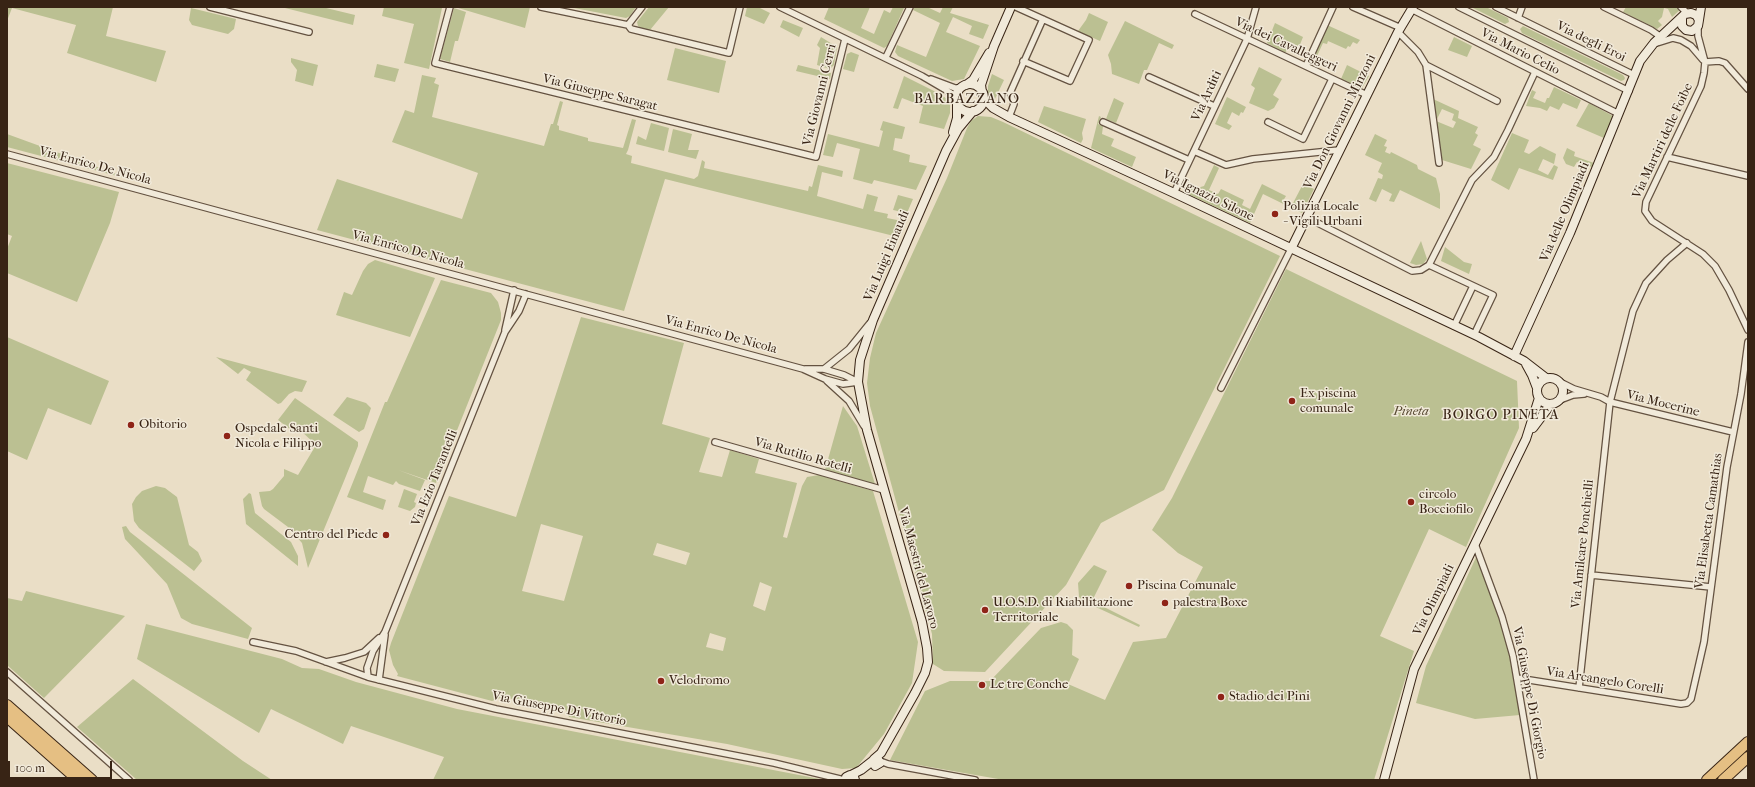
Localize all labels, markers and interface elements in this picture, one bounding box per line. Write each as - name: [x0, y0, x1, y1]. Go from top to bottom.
- street label: Via dei Cavalleggeri: [1232, 14, 1340, 76]
- street label: Via degli Eroi: [1554, 18, 1628, 66]
- street label: Via Mario Celio: [1478, 25, 1562, 79]
- street label: Via Giovanni Cerri: [800, 42, 840, 148]
- street label: Via Don Giovanni Minzoni: [1301, 52, 1379, 192]
- street label: Via Arditi: [1188, 68, 1226, 124]
- street label: Via Giuseppe Saragat: [541, 71, 659, 115]
- street label: Via Martiri delle Foibe: [1629, 81, 1697, 201]
- district label: BARBAZZANO: [914, 92, 1020, 108]
- street label: Via Enrico De Nicola: [37, 144, 153, 188]
- street label: Via delle Olimpiadi: [1537, 160, 1593, 264]
- street label: Via Ignazio Silone: [1160, 167, 1256, 225]
- place label: Polizia Locale - Vigili Urbani: [1283, 199, 1362, 230]
- street label: Via Luigi Einaudi: [861, 208, 913, 304]
- marker: Polizia Locale - Vigili Urbani: [1270, 209, 1280, 219]
- street label: Via Enrico De Nicola: [350, 228, 466, 272]
- street label: Via Enrico De Nicola: [663, 313, 779, 357]
- place label: Ex piscina comunale: [1300, 386, 1356, 417]
- street label: Via Mocerine: [1625, 387, 1701, 421]
- marker: Ex piscina comunale: [1287, 396, 1297, 406]
- park label: Pineta: [1393, 404, 1429, 420]
- district label: BORGO PINETA: [1443, 408, 1559, 424]
- place label: Obitorio: [139, 417, 187, 433]
- marker: Obitorio: [126, 420, 136, 430]
- place label: Ospedale Santi Nicola e Filippo: [235, 421, 321, 452]
- street label: Via Ezio Tarantelli: [409, 428, 461, 528]
- marker: Ospedale Santi Nicola e Filippo: [222, 431, 232, 441]
- street label: Via Rutilio Rotelli: [752, 435, 854, 477]
- street label: Via Elisabetta Camathias: [1692, 452, 1726, 590]
- street label: Via Amilcare Ponchielli: [1568, 479, 1598, 609]
- place label: circolo Bocciofilo: [1419, 487, 1473, 518]
- marker: circolo Bocciofilo: [1406, 497, 1416, 507]
- street label: Via Maestri del Lavoro: [894, 505, 942, 631]
- place label: Centro del Piede: [285, 527, 378, 543]
- marker: Centro del Piede: [381, 530, 391, 540]
- street label: Via Olimpiadi: [1410, 562, 1458, 638]
- place label: Piscina Comunale: [1137, 578, 1236, 594]
- marker: Piscina Comunale: [1124, 581, 1134, 591]
- place label: U.O.S.D. di Riabilitazione Territoriale: [993, 595, 1133, 626]
- place label: palestra Boxe: [1173, 595, 1247, 611]
- marker: palestra Boxe: [1160, 598, 1170, 608]
- marker: U.O.S.D. di Riabilitazione Territoriale: [980, 605, 990, 615]
- street label: Via Giuseppe Di Giorgio: [1508, 625, 1550, 761]
- street label: Via Arcangelo Corelli: [1545, 664, 1665, 698]
- place label: Velodromo: [669, 673, 730, 689]
- marker: Velodromo: [656, 676, 666, 686]
- place label: Le tre Conche: [990, 677, 1069, 693]
- marker: Le tre Conche: [977, 680, 987, 690]
- street label: Via Giuseppe Di Vittorio: [491, 688, 627, 730]
- place label: Stadio dei Pini: [1229, 689, 1310, 705]
- marker: Stadio dei Pini: [1216, 692, 1226, 702]
- scale bar: [10, 753, 114, 779]
- text: 100 m: [15, 761, 45, 775]

